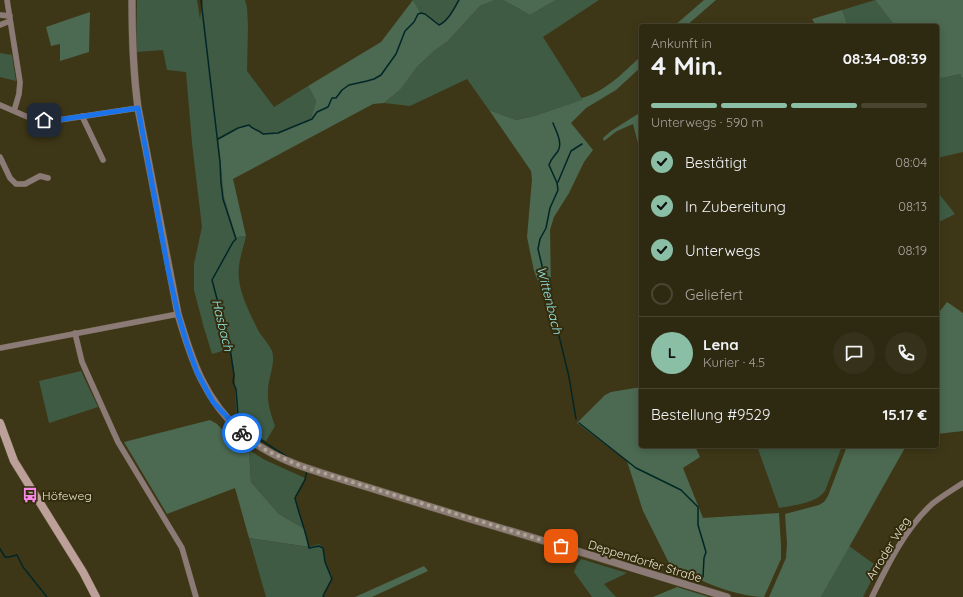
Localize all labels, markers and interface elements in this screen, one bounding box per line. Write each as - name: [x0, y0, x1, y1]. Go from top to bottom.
- text: Ankunft in: [651, 35, 712, 51]
- text: 4 Min.: [651, 49, 723, 82]
- text: 08:34–08:39: [843, 49, 927, 68]
- pin: [27, 103, 61, 137]
- icon: home: [33, 109, 55, 131]
- text: Unterwegs · 590 m: [651, 114, 763, 130]
- icon: check: [651, 151, 673, 173]
- text: Bestätigt: [685, 153, 747, 172]
- text: 08:04: [895, 154, 927, 170]
- icon: check: [651, 195, 673, 217]
- text: In Zubereitung: [685, 197, 786, 216]
- text: 08:13: [898, 198, 927, 214]
- icon: check: [651, 239, 673, 261]
- text: Unterwegs: [685, 241, 760, 260]
- text: 08:19: [898, 242, 927, 258]
- water label: Wittenbach: [534, 265, 566, 336]
- text: Geliefert: [685, 285, 743, 304]
- water label: Hasbach: [209, 297, 237, 353]
- button: chat: [833, 332, 875, 374]
- button: phone: [885, 332, 927, 374]
- text: Lena: [703, 335, 739, 354]
- text: L: [668, 343, 676, 362]
- text: Kurier · 4.5: [703, 354, 765, 370]
- text: Bestellung #9529: [651, 405, 770, 424]
- text: 15.17 €: [882, 405, 927, 424]
- courier: [222, 413, 262, 453]
- icon: bike: [231, 422, 253, 444]
- bus stop icon: Höfeweg: [21, 486, 39, 504]
- place label: Höfeweg: [42, 488, 92, 503]
- street label: Arroder Weg: [863, 514, 913, 582]
- pin: [544, 529, 578, 563]
- icon: bag: [550, 535, 572, 557]
- street label: Deppendorfer Straße: [586, 537, 704, 585]

